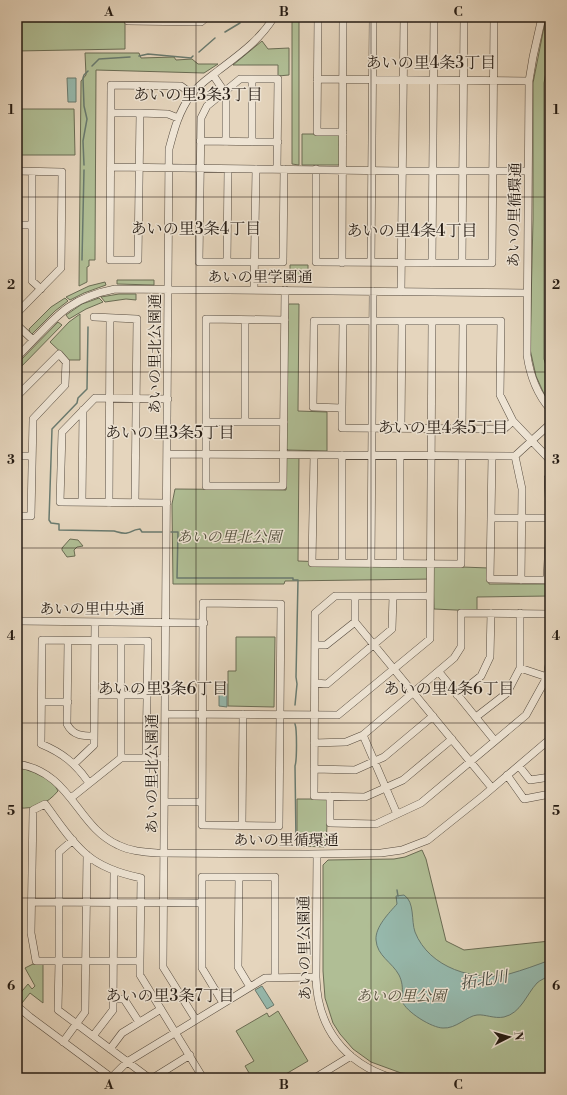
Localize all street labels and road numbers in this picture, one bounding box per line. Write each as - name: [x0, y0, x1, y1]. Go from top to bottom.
- street label: あいの里循環通: [505, 162, 525, 268]
- street label: あいの里学園通: [207, 268, 313, 287]
- street label: あいの里北公園通: [146, 294, 165, 414]
- street label: あいの里中央通: [39, 600, 145, 619]
- street label: あいの里北公園通: [143, 714, 162, 834]
- street label: あいの里循環通: [233, 831, 339, 850]
- street label: あいの里公園通: [295, 895, 315, 1001]

